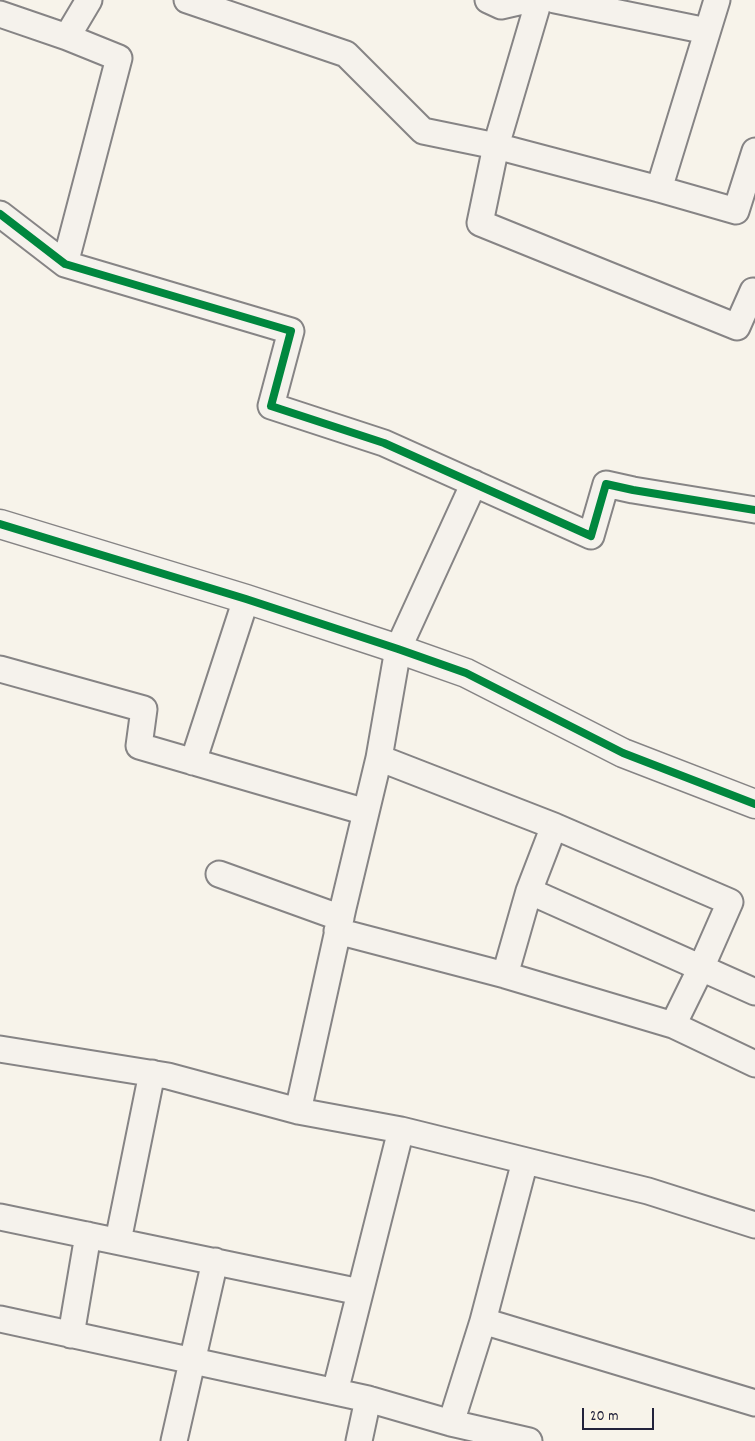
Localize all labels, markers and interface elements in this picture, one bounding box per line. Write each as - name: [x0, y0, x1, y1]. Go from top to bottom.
- scale bar: [585, 1398, 658, 1430]
- text: 20 m: [590, 1406, 618, 1428]

